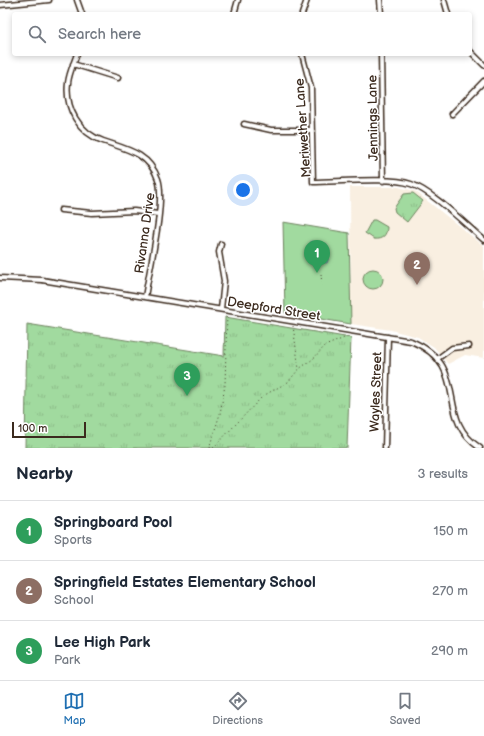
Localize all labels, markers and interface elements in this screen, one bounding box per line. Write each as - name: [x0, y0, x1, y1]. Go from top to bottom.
- search box: [12, 12, 472, 56]
- icon: search: [26, 23, 48, 45]
- text: Search here: [58, 25, 141, 44]
- street label: Jennings Lane: [364, 74, 382, 161]
- street label: Meriwether Lane: [292, 77, 314, 178]
- your location: [233, 180, 253, 200]
- street label: Rivanna Drive: [131, 191, 159, 275]
- pin: 1: [304, 240, 330, 273]
- pin: 2: [404, 252, 430, 285]
- street label: Deepford Street: [226, 294, 321, 324]
- street label: Wayles Street: [367, 352, 385, 432]
- pin: 3: [174, 363, 200, 396]
- scale bar: [12, 420, 86, 439]
- text: 100 m: [18, 422, 47, 435]
- text: Nearby: [16, 464, 73, 484]
- text: 3 results: [417, 466, 468, 482]
- text: Springboard Pool: [54, 513, 172, 532]
- text: 1: [26, 523, 32, 539]
- text: 150 m: [434, 523, 468, 539]
- text: Sports: [54, 532, 92, 548]
- text: Springfield Estates Elementary School: [54, 573, 316, 592]
- text: 2: [25, 583, 33, 599]
- text: 270 m: [432, 583, 468, 599]
- text: School: [54, 592, 94, 608]
- text: Lee High Park: [54, 633, 150, 652]
- text: 3: [25, 643, 33, 659]
- text: 290 m: [431, 643, 468, 659]
- text: Park: [54, 652, 80, 668]
- tab: Map: [63, 690, 86, 727]
- tab: Directions: [212, 690, 263, 727]
- tab: Saved: [390, 690, 421, 727]

